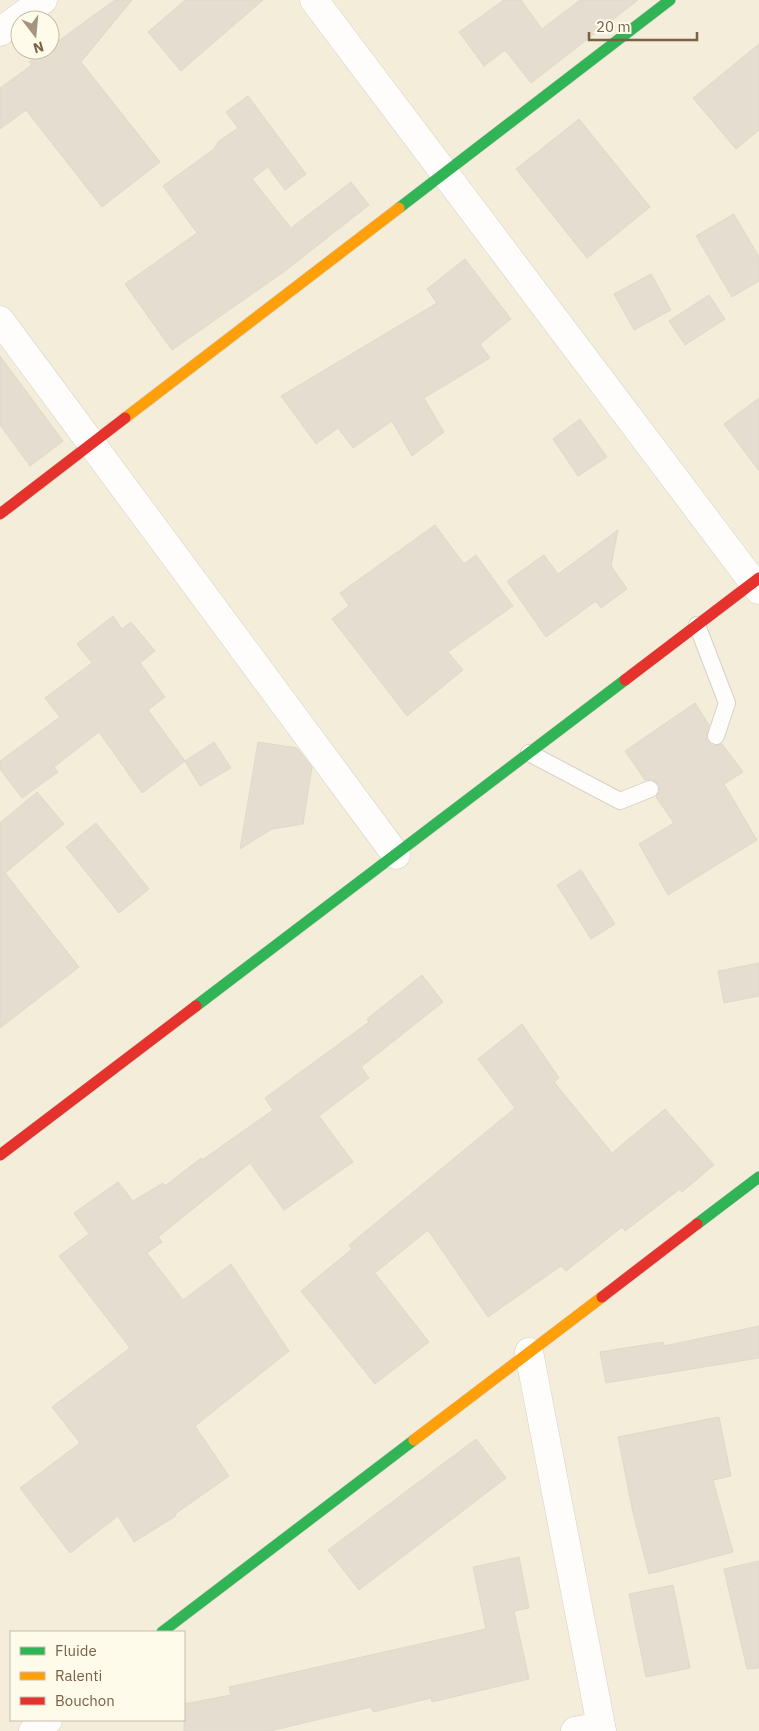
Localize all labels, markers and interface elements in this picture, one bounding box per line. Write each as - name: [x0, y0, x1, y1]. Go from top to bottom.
- north arrow: [10, 10, 60, 60]
- scale bar: [589, 10, 696, 42]
- text: 20 m: [596, 17, 631, 36]
- text: N: [31, 37, 46, 58]
- legend: [10, 1631, 185, 1721]
- text: Fluide: [55, 1641, 97, 1660]
- text: Ralenti: [55, 1666, 102, 1685]
- text: Bouchon: [55, 1691, 115, 1710]

